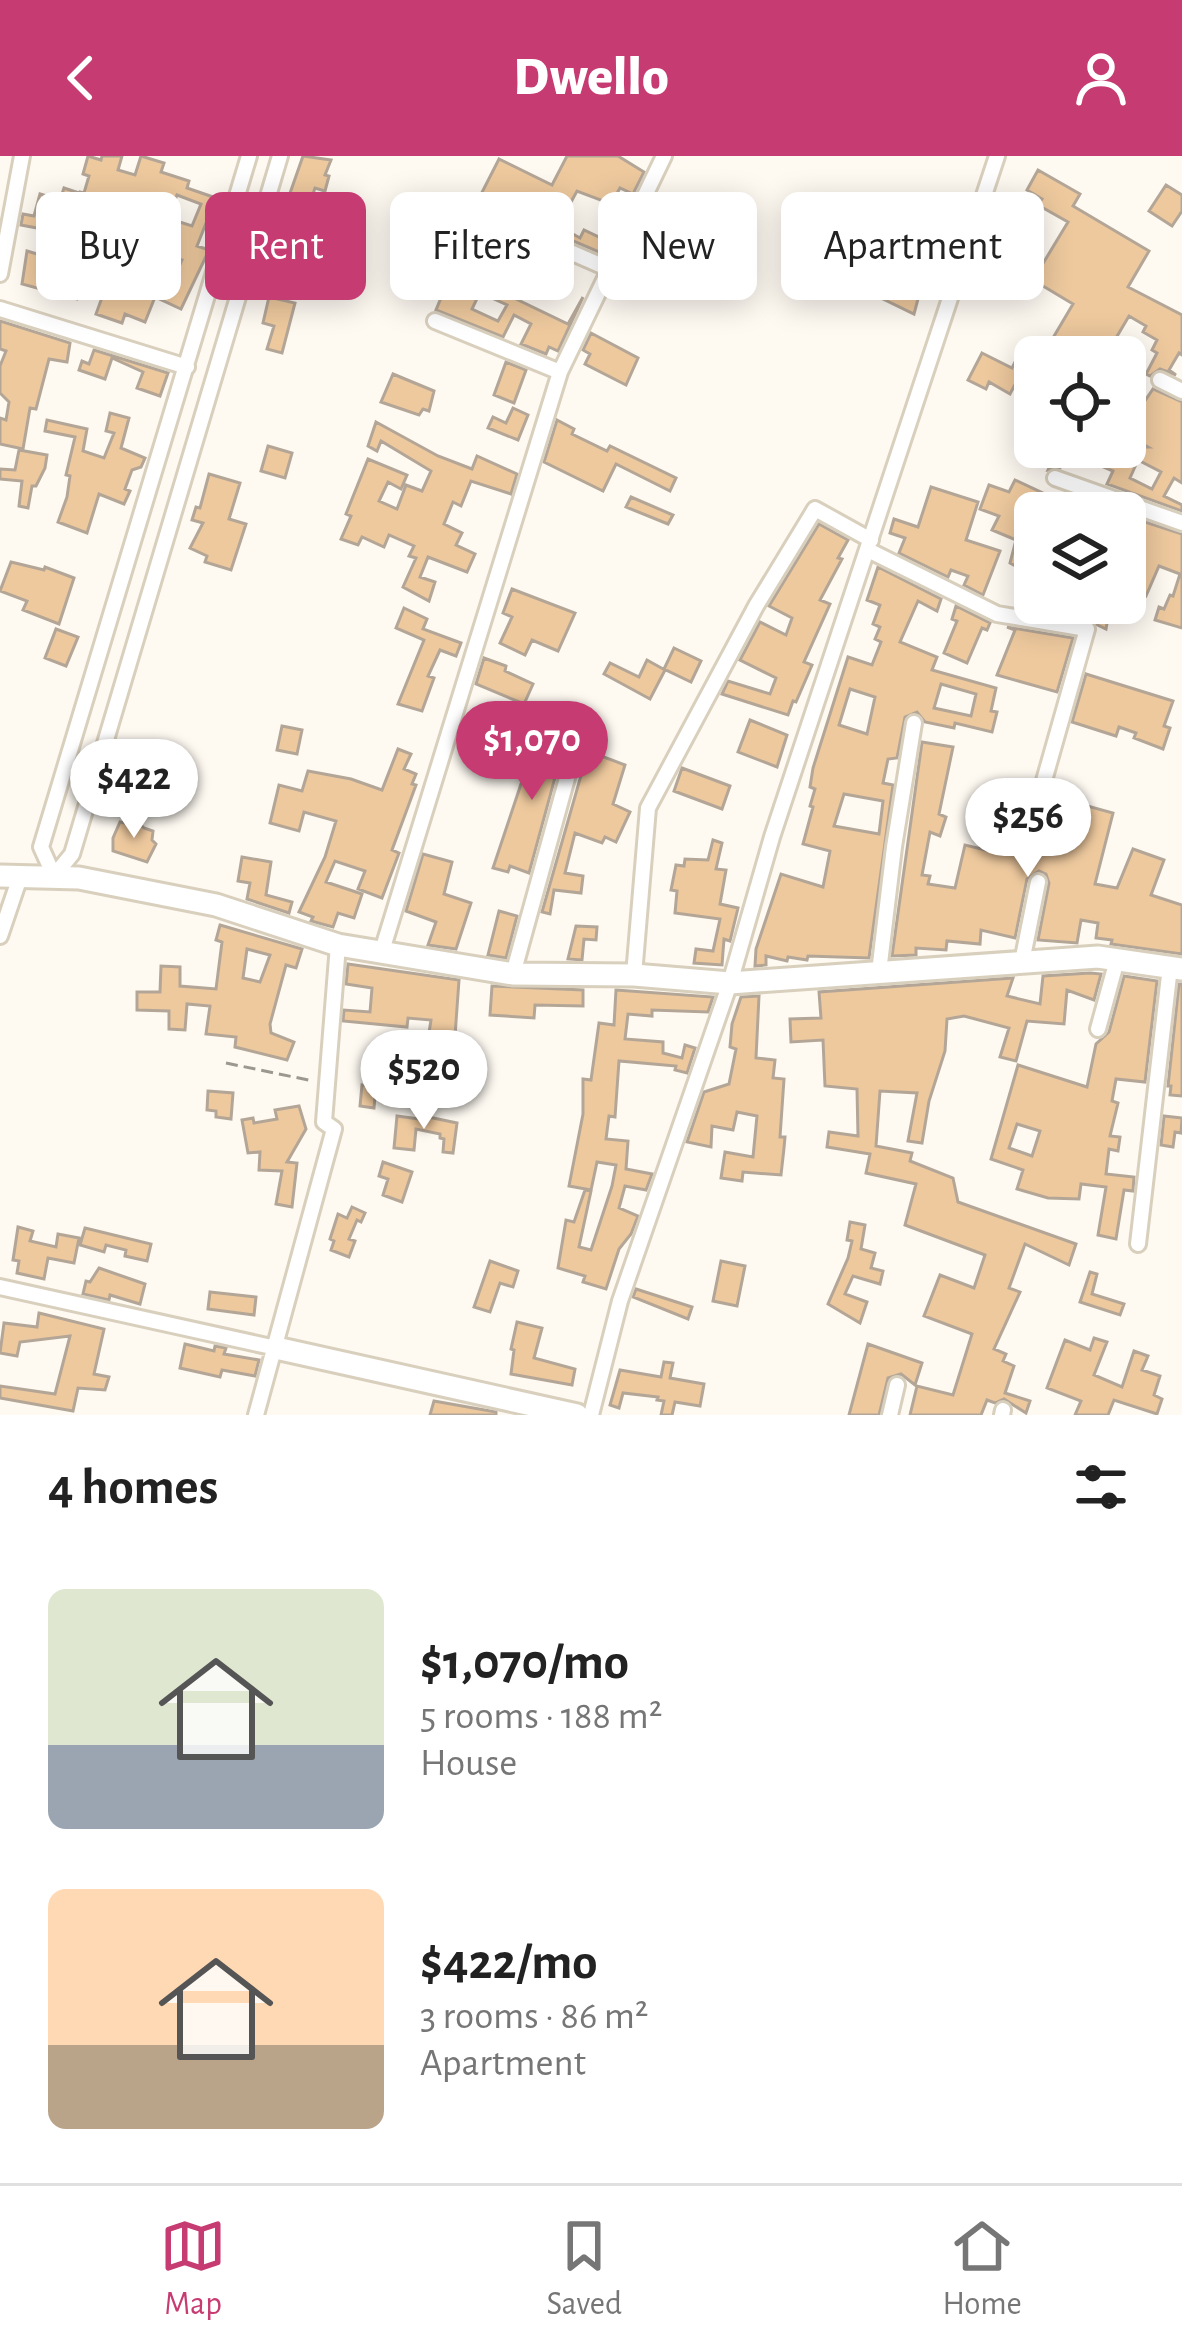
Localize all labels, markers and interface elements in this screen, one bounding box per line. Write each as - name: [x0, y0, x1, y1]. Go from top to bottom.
- icon: back: [48, 45, 114, 111]
- icon: person: [1068, 45, 1134, 111]
- text: Dwello: [513, 51, 669, 105]
- chip: Buy: [36, 192, 181, 300]
- chip: Rent: [205, 192, 366, 300]
- chip: Filters: [390, 192, 574, 300]
- chip: New: [598, 192, 757, 300]
- chip: Apartment: [781, 192, 1044, 300]
- map controls: [1014, 336, 1146, 624]
- button: locate: [1014, 336, 1146, 468]
- button: layers: [1014, 492, 1146, 624]
- pin: $1,070: [434, 701, 630, 803]
- text: $1,070: [483, 720, 581, 759]
- pin: $422: [63, 739, 205, 841]
- text: $422: [97, 758, 171, 797]
- pin: $256: [957, 778, 1099, 880]
- text: $256: [992, 797, 1064, 836]
- pin: $520: [353, 1030, 495, 1132]
- text: $520: [387, 1049, 461, 1088]
- icon: filters: [1068, 1454, 1134, 1520]
- text: 4 homes: [48, 1462, 218, 1513]
- icon: home: [144, 1637, 288, 1781]
- text: $1,070/mo: [420, 1637, 629, 1688]
- text: 5 rooms · 188 m²: [420, 1697, 662, 1736]
- text: House: [420, 1744, 517, 1783]
- icon: home: [144, 1937, 288, 2081]
- text: $422/mo: [420, 1937, 597, 1988]
- text: 3 rooms · 86 m²: [420, 1997, 648, 2036]
- text: Apartment: [420, 2044, 586, 2083]
- tab: Map: [160, 2213, 226, 2325]
- tab: Saved: [547, 2213, 622, 2325]
- tab: Home: [942, 2213, 1022, 2325]

